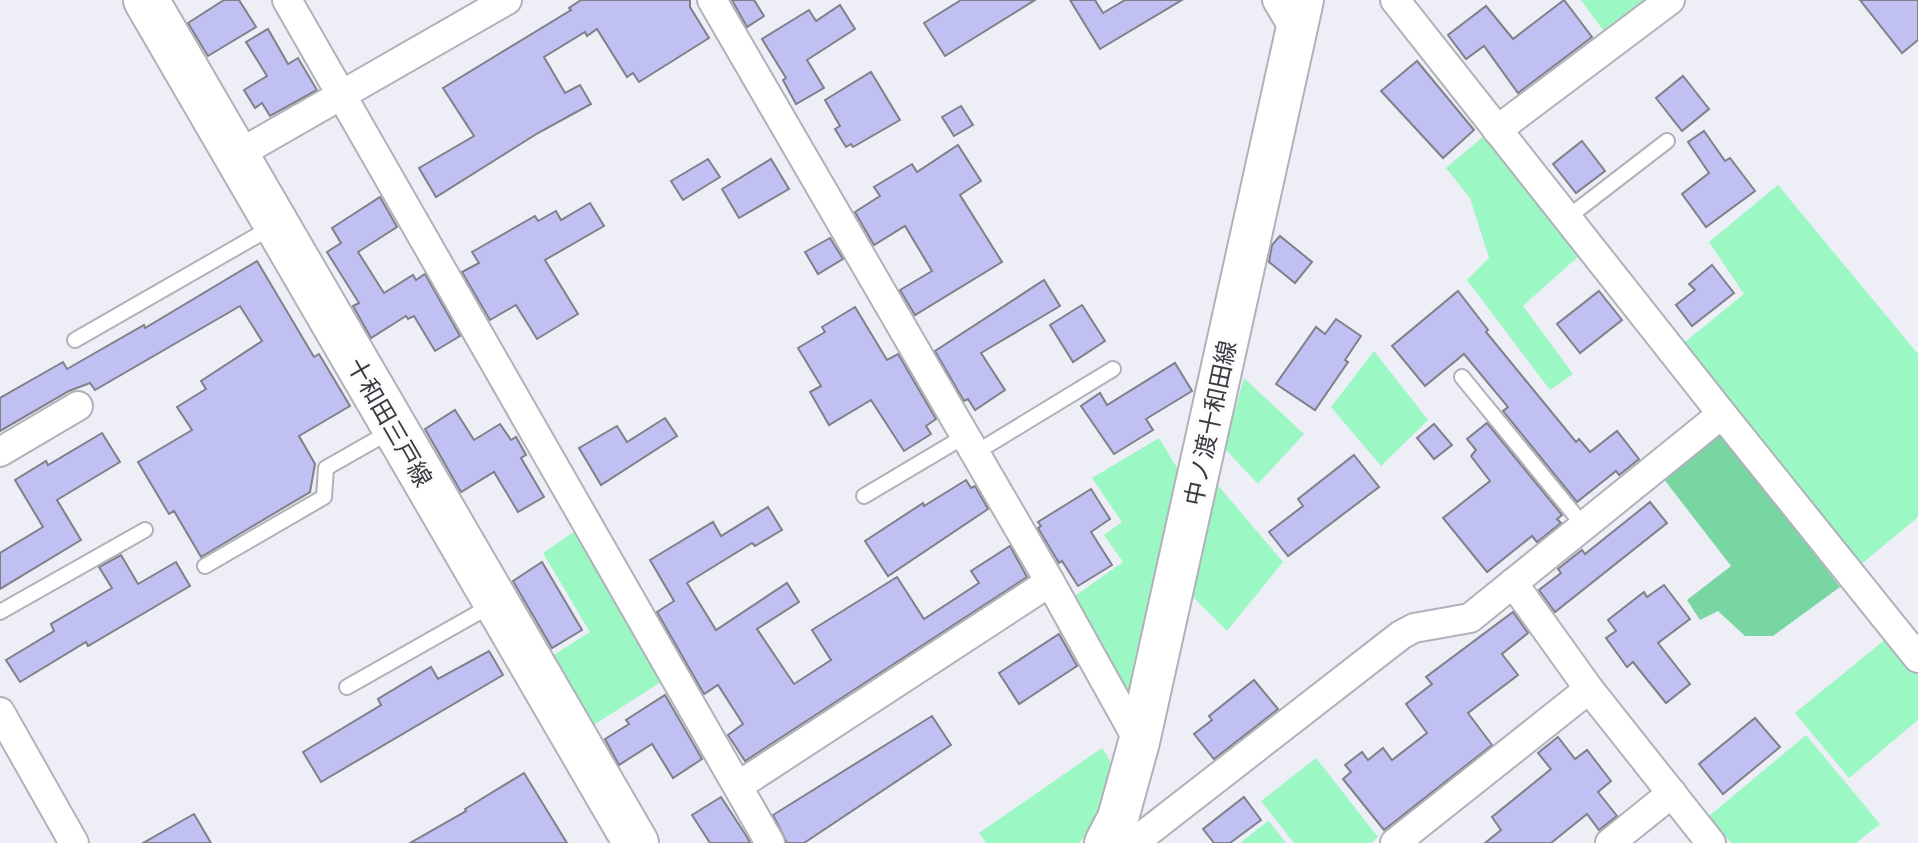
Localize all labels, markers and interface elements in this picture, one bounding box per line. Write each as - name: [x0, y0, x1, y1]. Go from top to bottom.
- street label: 中ノ渡十和田線: [1178, 338, 1242, 508]
- street label: 十和田三戸線: [341, 352, 439, 492]

